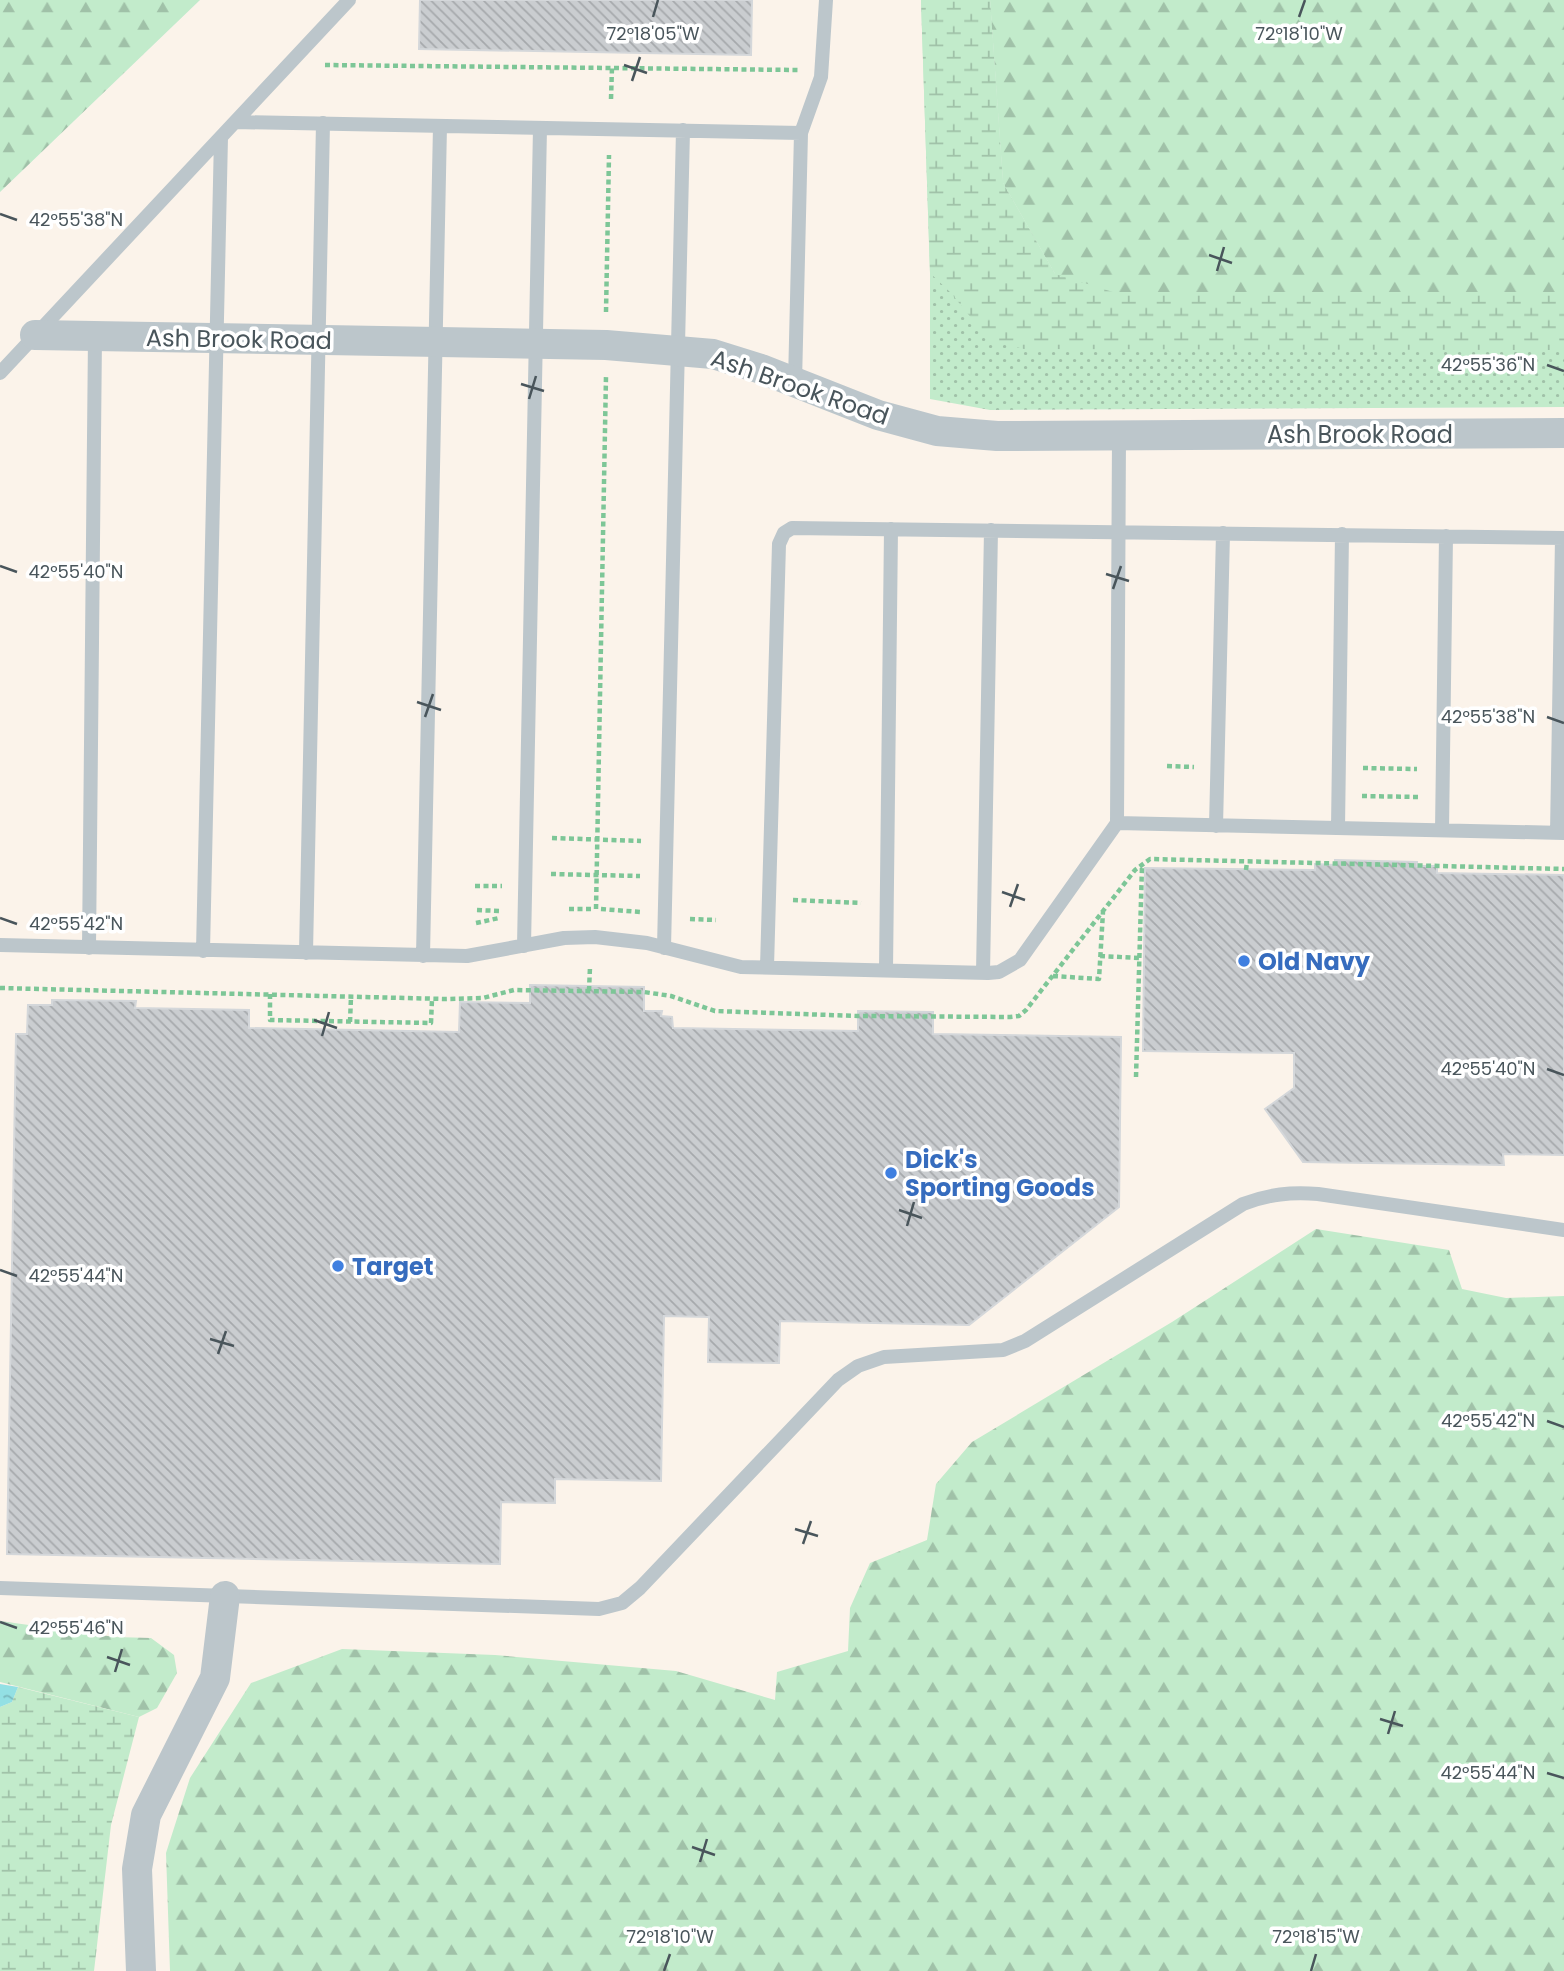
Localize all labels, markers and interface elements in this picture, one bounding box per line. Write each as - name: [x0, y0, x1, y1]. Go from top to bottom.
- text: 72°18'05"W: [607, 21, 700, 46]
- text: 72°18'10"W: [1255, 21, 1343, 46]
- text: 42°55'38"N: [29, 207, 123, 232]
- street label: Ash Brook Road: [146, 321, 332, 357]
- street label: Ash Brook Road: [707, 341, 893, 433]
- text: 42°55'36"N: [1441, 352, 1535, 377]
- street label: Ash Brook Road: [1267, 418, 1453, 451]
- text: 42°55'40"N: [28, 559, 124, 584]
- text: 42°55'38"N: [1441, 704, 1535, 729]
- text: 42°55'42"N: [29, 911, 123, 936]
- place label: Old Navy: [1258, 945, 1371, 978]
- marker: Old Navy: [1236, 953, 1252, 969]
- text: 42°55'40"N: [1440, 1056, 1536, 1081]
- place label: Dick's Sporting Goods: [905, 1143, 1095, 1204]
- marker: Dick's Sporting Goods: [883, 1165, 899, 1181]
- place label: Target: [352, 1250, 434, 1283]
- marker: Target: [330, 1258, 346, 1274]
- text: 42°55'44"N: [28, 1263, 124, 1288]
- text: 42°55'42"N: [1441, 1408, 1535, 1433]
- text: 42°55'46"N: [28, 1615, 124, 1640]
- text: 42°55'44"N: [1440, 1760, 1536, 1785]
- text: 72°18'10"W: [626, 1924, 714, 1949]
- text: 72°18'15"W: [1272, 1924, 1360, 1949]

